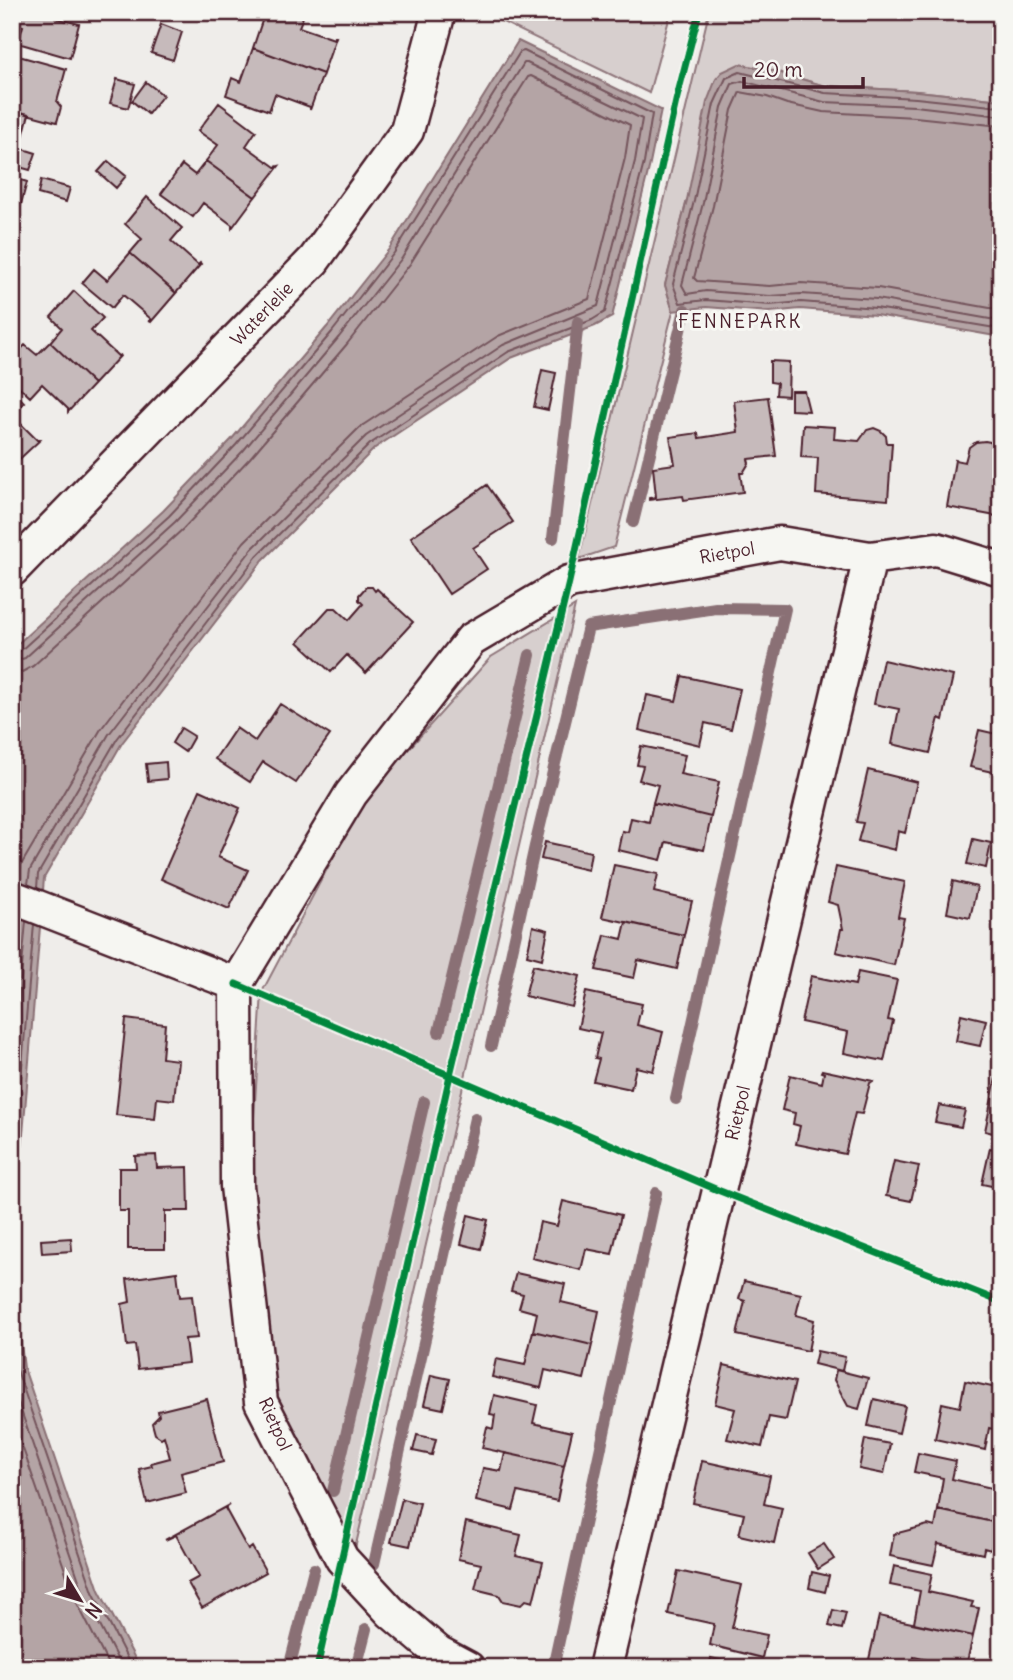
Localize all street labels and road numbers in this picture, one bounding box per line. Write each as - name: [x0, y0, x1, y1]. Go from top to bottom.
- street label: Waterlelie: [225, 277, 298, 351]
- street label: Rietpol: [698, 536, 756, 569]
- street label: Rietpol: [720, 1083, 755, 1143]
- street label: Rietpol: [254, 1394, 297, 1454]

